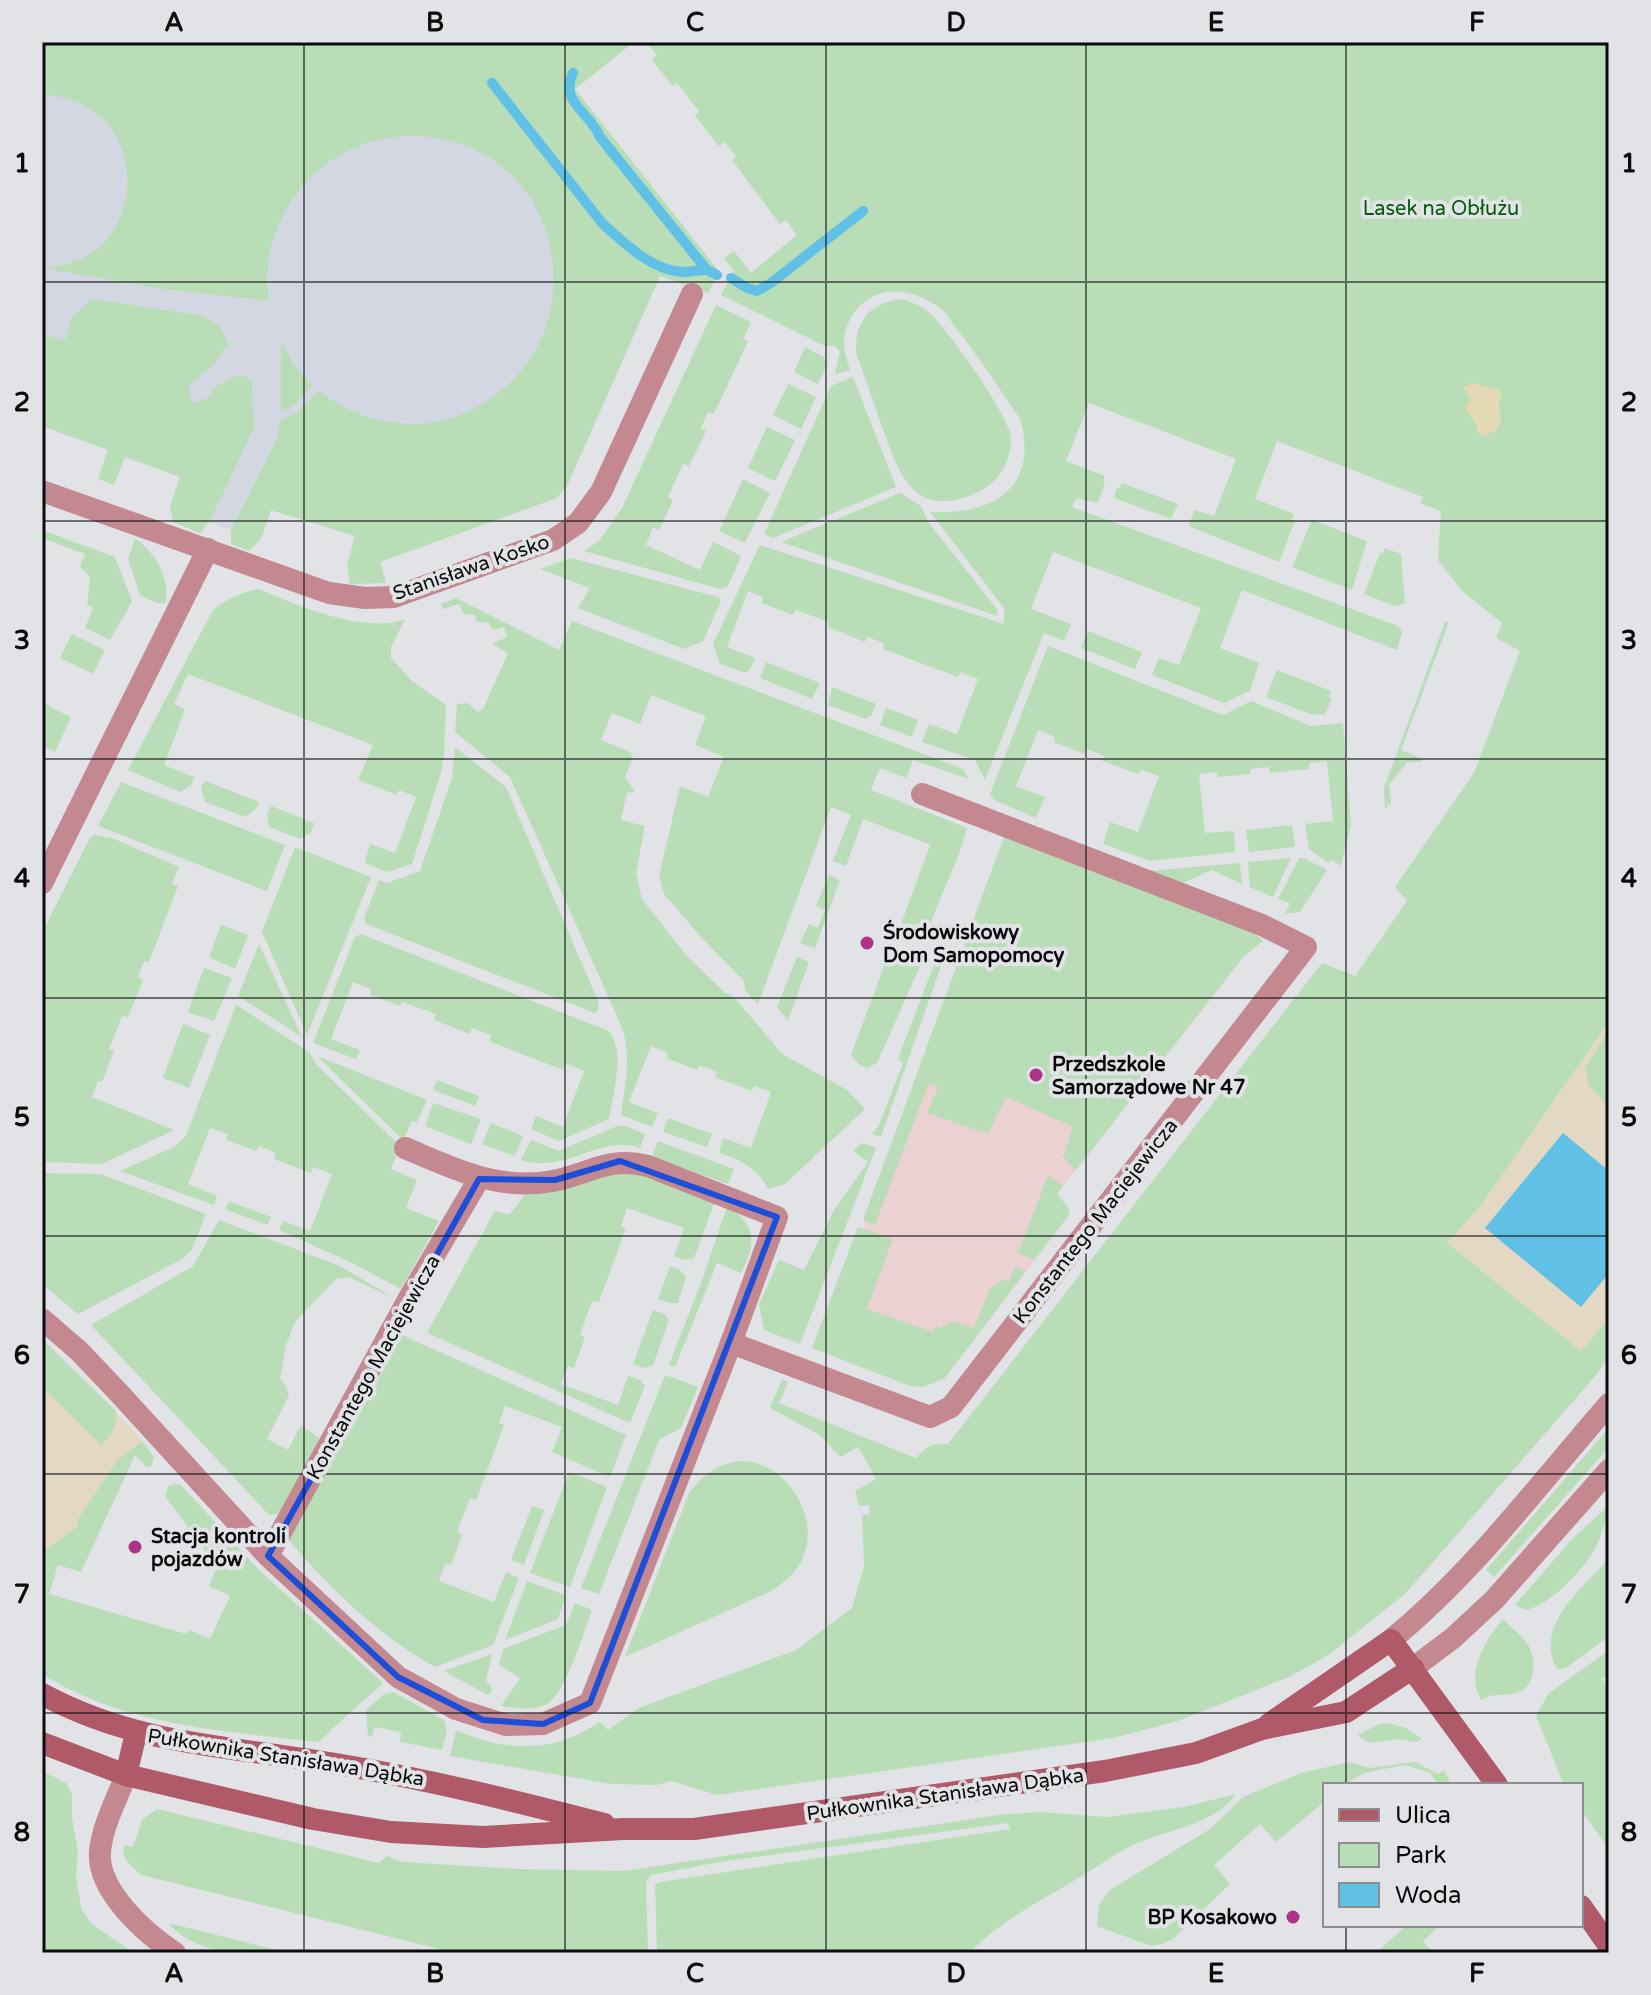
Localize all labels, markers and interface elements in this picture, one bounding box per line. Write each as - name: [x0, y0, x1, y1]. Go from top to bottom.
- text: A: [164, 7, 184, 38]
- text: B: [426, 7, 444, 38]
- text: C: [686, 7, 704, 38]
- text: D: [946, 7, 966, 38]
- text: E: [1208, 7, 1224, 38]
- text: F: [1469, 7, 1485, 38]
- text: 1: [14, 148, 30, 179]
- text: 1: [1621, 148, 1637, 179]
- park label: Lasek na Obłużu: [1363, 197, 1519, 221]
- text: 2: [14, 387, 30, 418]
- text: 2: [1621, 387, 1637, 418]
- street label: Stanisława Kosko: [390, 530, 553, 606]
- text: 3: [14, 625, 30, 656]
- text: 3: [1621, 625, 1637, 656]
- text: 4: [14, 863, 30, 894]
- text: 4: [1621, 863, 1637, 894]
- place label: Środowiskowy Dom Samopomocy: [883, 919, 1064, 968]
- marker: Środowiskowy Dom Samopomocy: [858, 934, 876, 952]
- place label: Przedszkole Samorządowe Nr 47: [1052, 1053, 1245, 1100]
- marker: Przedszkole Samorządowe Nr 47: [1027, 1066, 1045, 1084]
- text: 5: [14, 1102, 30, 1133]
- text: 5: [1621, 1102, 1637, 1133]
- street label: Konstantego Maciejewicza: [1008, 1114, 1183, 1329]
- street label: Konstantego Maciejewicza: [302, 1251, 446, 1484]
- text: 6: [14, 1340, 30, 1371]
- text: 6: [1621, 1340, 1637, 1371]
- place label: Stacja kontroli pojazdów: [151, 1525, 286, 1572]
- marker: Stacja kontroli pojazdów: [126, 1538, 144, 1556]
- text: 7: [14, 1579, 30, 1610]
- text: 7: [1621, 1579, 1637, 1610]
- street label: Pułkownika Stanisława Dąbka: [146, 1724, 426, 1792]
- street label: Pułkownika Stanisława Dąbka: [805, 1764, 1085, 1826]
- legend: [1323, 1783, 1583, 1927]
- text: Ulica: [1395, 1801, 1451, 1830]
- text: 8: [14, 1817, 30, 1848]
- text: 8: [1621, 1817, 1637, 1848]
- text: Park: [1395, 1841, 1446, 1870]
- text: Woda: [1395, 1881, 1461, 1910]
- place label: BP Kosakowo: [1148, 1906, 1277, 1930]
- marker: BP Kosakowo: [1284, 1908, 1302, 1926]
- text: A: [164, 1958, 184, 1989]
- text: B: [426, 1958, 444, 1989]
- text: C: [686, 1958, 704, 1989]
- text: D: [946, 1958, 966, 1989]
- text: E: [1208, 1958, 1224, 1989]
- text: F: [1469, 1958, 1485, 1989]

